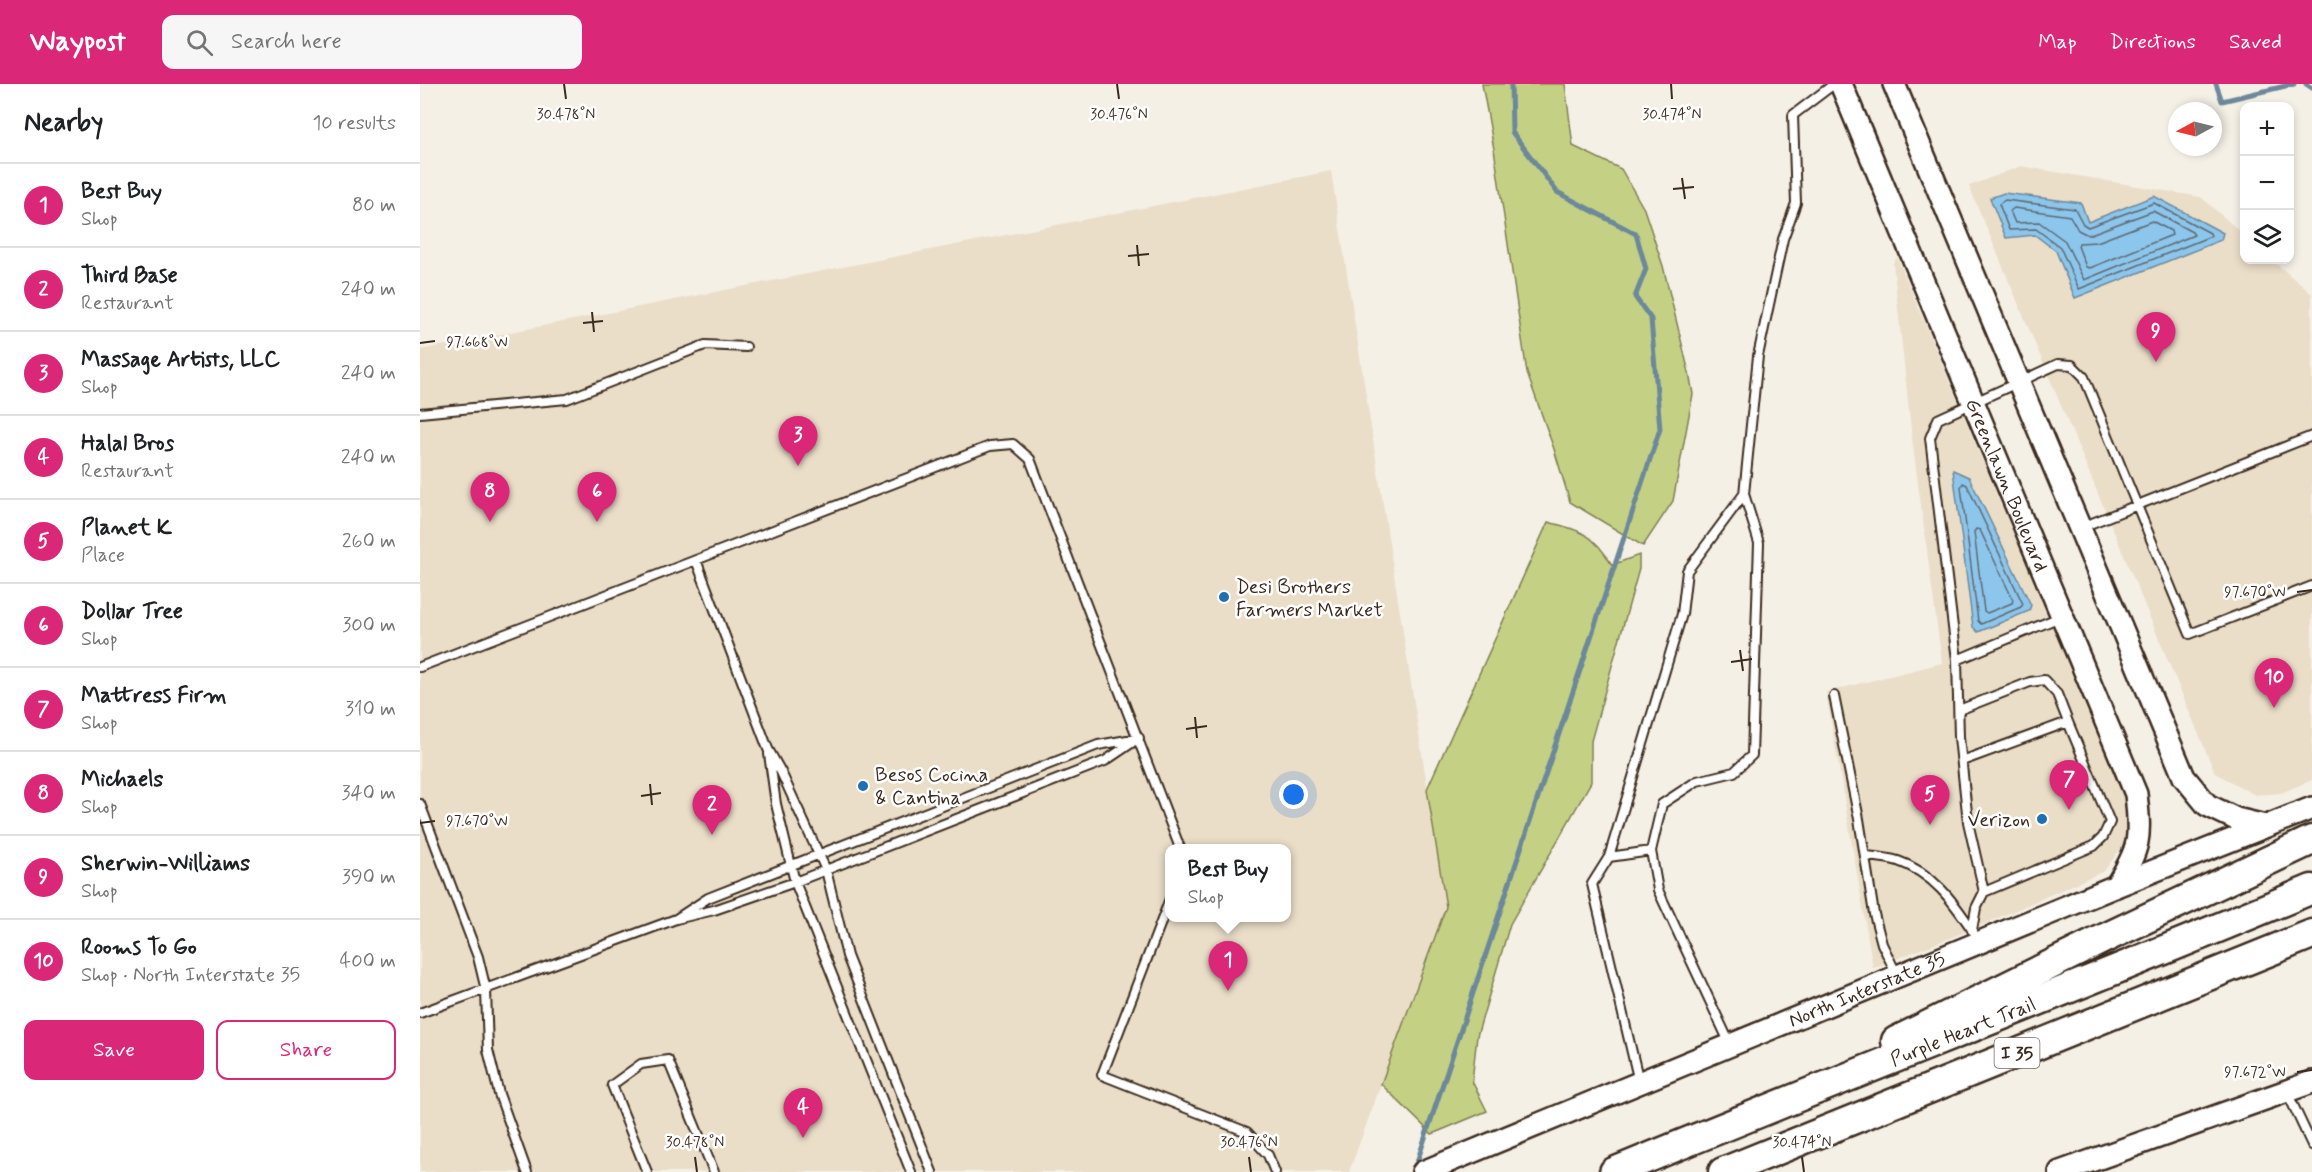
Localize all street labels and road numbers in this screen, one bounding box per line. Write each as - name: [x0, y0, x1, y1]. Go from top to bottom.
- street label: Greenlawn Boulevard: [1958, 395, 2054, 576]
- street label: North Interstate 35: [1785, 946, 1950, 1035]
- street label: Purple Heart Trail: [1886, 991, 2040, 1074]
- road number: I 35: [1994, 1038, 2040, 1068]

